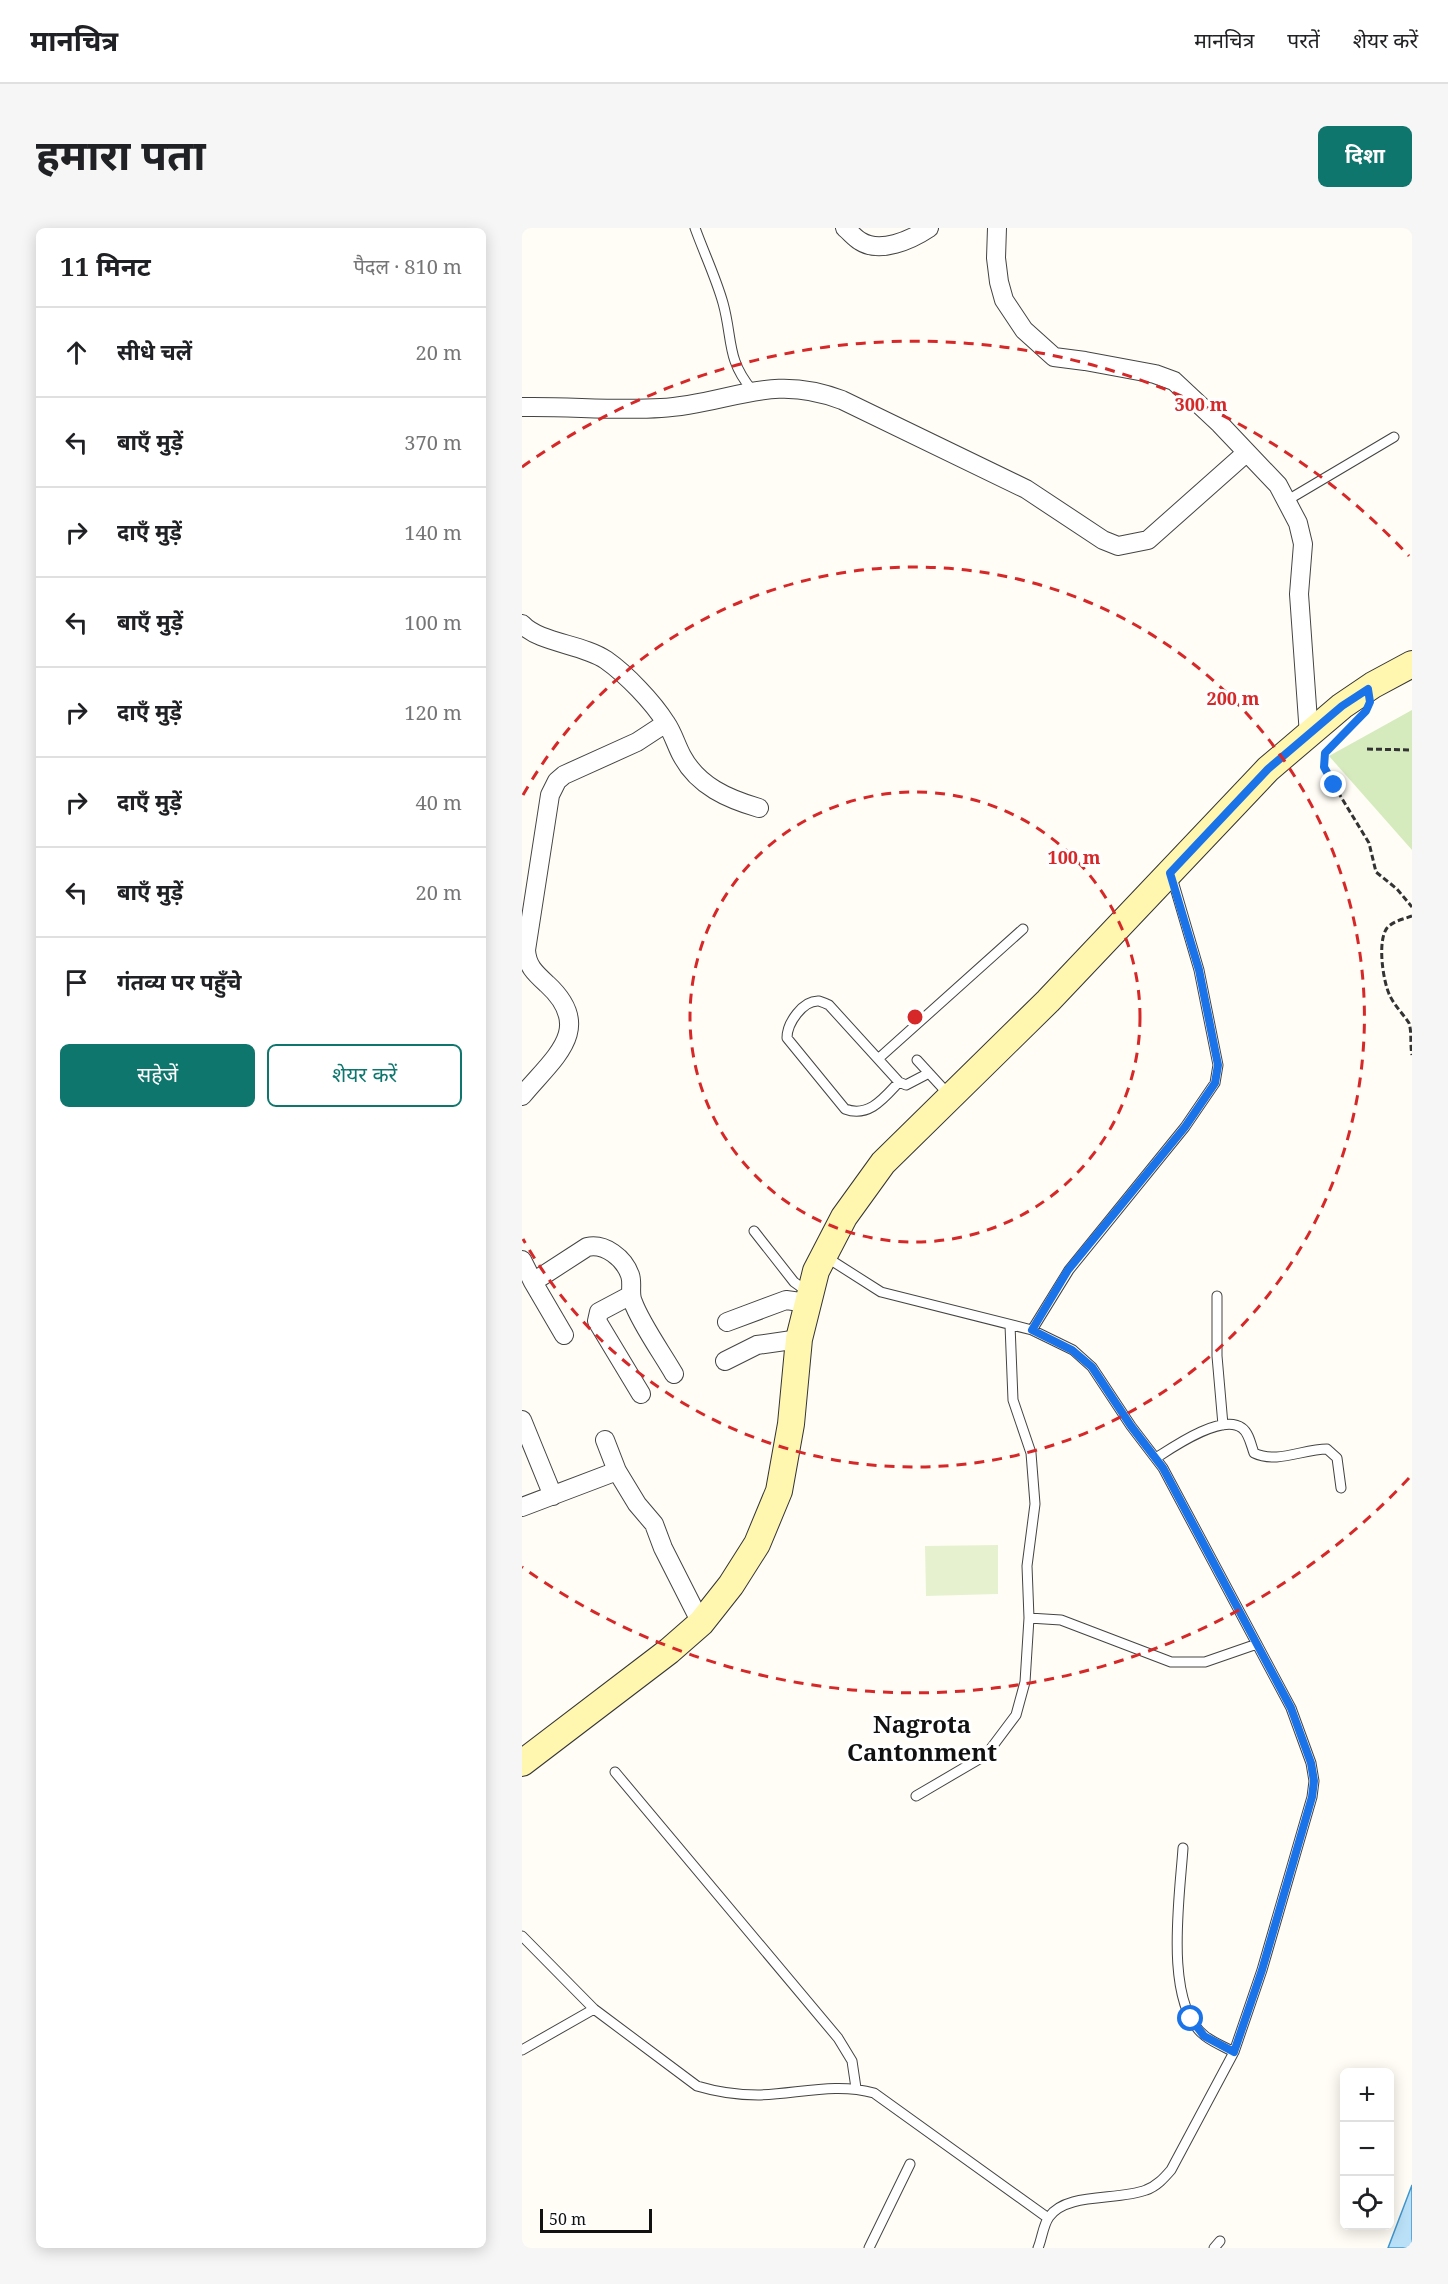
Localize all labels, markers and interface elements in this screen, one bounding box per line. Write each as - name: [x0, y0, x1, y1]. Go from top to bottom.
- text: मानचित्र: [30, 21, 118, 59]
- text: मानचित्र: [1194, 26, 1254, 54]
- text: परतें: [1287, 26, 1320, 54]
- text: शेयर करें: [1353, 26, 1418, 54]
- text: हमारा पता: [36, 125, 206, 182]
- button: दिशा: [1318, 126, 1412, 187]
- text: 11 मिनट: [60, 248, 151, 284]
- text: पैदल · 810 m: [353, 253, 462, 280]
- icon: ahead: [60, 336, 93, 369]
- text: सीधे चलें: [117, 336, 192, 366]
- text: 20 m: [416, 339, 462, 366]
- text: 300 m: [1175, 392, 1228, 416]
- icon: left: [60, 426, 93, 459]
- text: बाएँ मुड़ें: [117, 426, 183, 456]
- text: 370 m: [404, 429, 462, 456]
- icon: right: [60, 516, 93, 549]
- text: दाएँ मुड़ें: [117, 516, 182, 546]
- text: 140 m: [404, 519, 462, 546]
- icon: left: [60, 606, 93, 639]
- text: बाएँ मुड़ें: [117, 606, 183, 636]
- text: 100 m: [404, 609, 462, 636]
- text: 200 m: [1207, 686, 1260, 710]
- icon: right: [60, 696, 93, 729]
- text: दाएँ मुड़ें: [117, 696, 182, 726]
- text: 120 m: [404, 699, 462, 726]
- route end: [1320, 771, 1346, 797]
- icon: right: [60, 786, 93, 819]
- text: दाएँ मुड़ें: [117, 786, 182, 816]
- text: 40 m: [416, 789, 462, 816]
- text: 100 m: [1048, 845, 1101, 869]
- icon: left: [60, 876, 93, 909]
- text: बाएँ मुड़ें: [117, 876, 183, 906]
- text: 20 m: [416, 879, 462, 906]
- icon: arrive: [60, 966, 93, 999]
- text: गंतव्य पर पहुँचे: [117, 966, 242, 996]
- centre of rings: [905, 1007, 925, 1027]
- button: सहेजें: [60, 1044, 255, 1107]
- button: शेयर करें: [267, 1044, 462, 1107]
- district label: Nagrota Cantonment: [847, 1707, 997, 1768]
- route start: [1177, 2005, 1203, 2031]
- map controls: [1340, 2068, 1394, 2230]
- button: +: [1340, 2068, 1394, 2122]
- button: −: [1340, 2122, 1394, 2176]
- button: locate: [1340, 2176, 1394, 2230]
- scale bar: [540, 2206, 652, 2234]
- text: 50 m: [549, 2208, 586, 2230]

